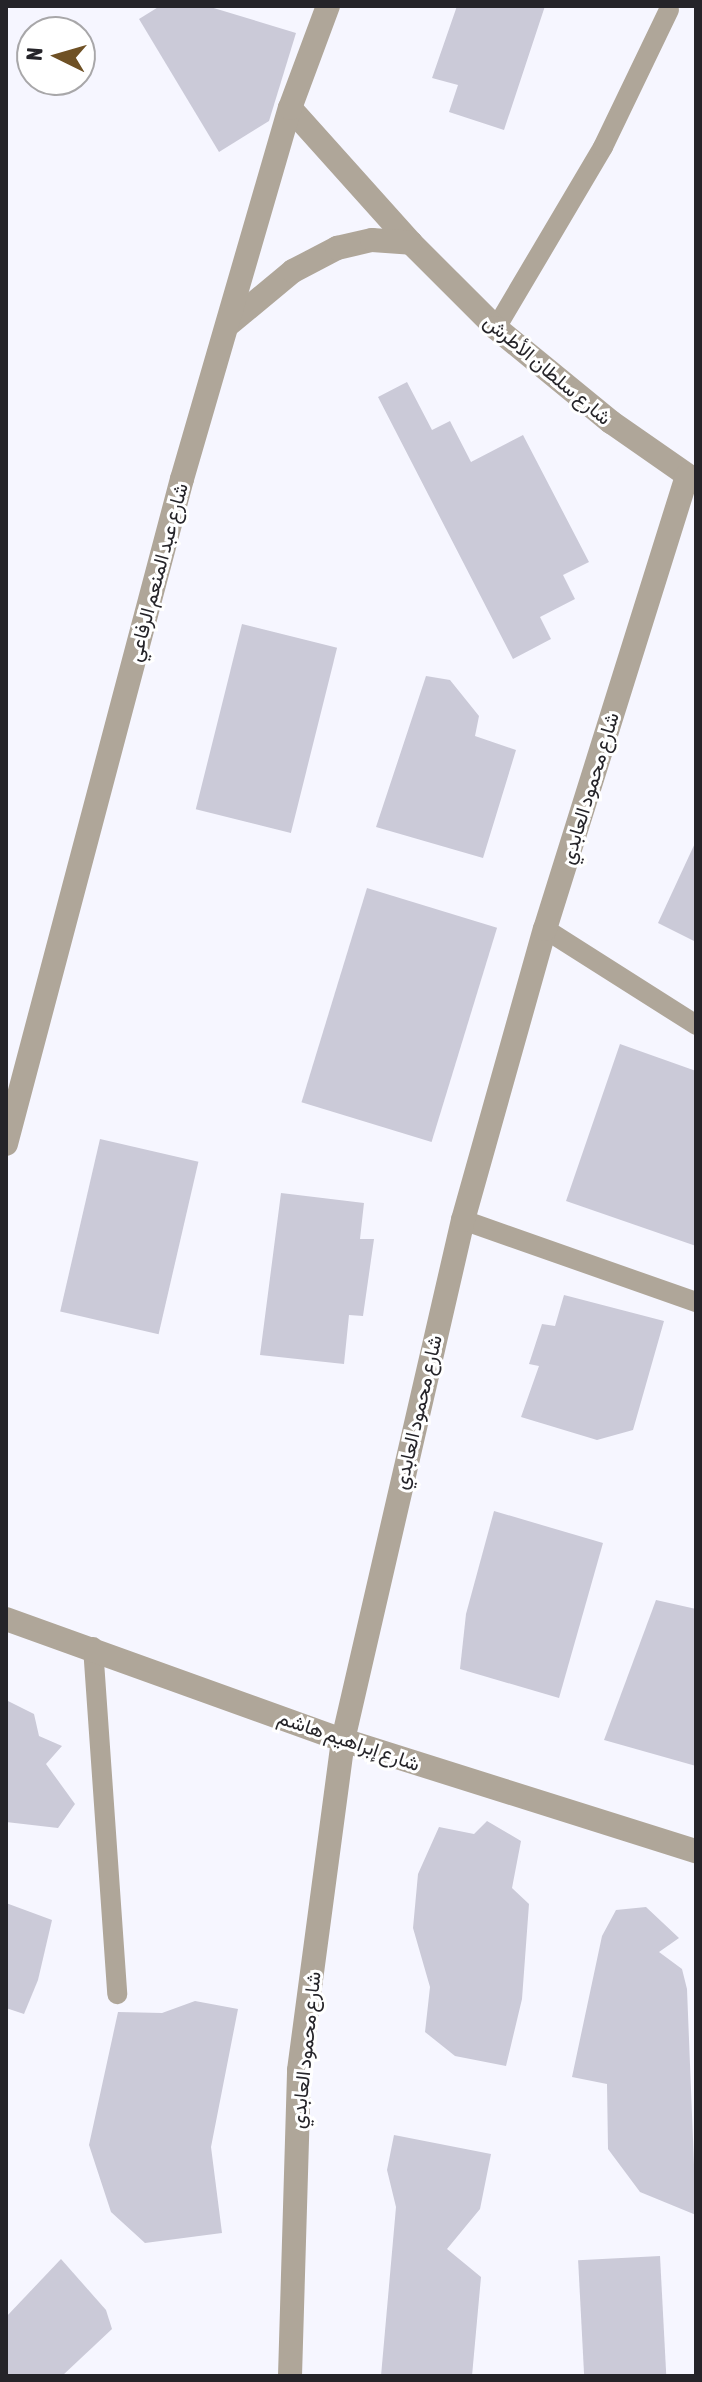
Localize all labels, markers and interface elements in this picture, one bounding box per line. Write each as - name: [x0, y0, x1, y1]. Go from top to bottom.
- north arrow: [16, 16, 96, 96]
- text: N: [21, 46, 48, 62]
- street label: شارع سلطان الأطرش: [479, 309, 617, 429]
- street label: شارع عبد المنعم الرفاعي: [122, 480, 192, 664]
- street label: شارع محمود العابدي: [554, 709, 624, 867]
- street label: شارع محمود العابدي: [388, 1332, 446, 1492]
- street label: شارع إبراهيم هاشم: [275, 1704, 423, 1776]
- street label: شارع محمود العابدي: [285, 1970, 325, 2130]

